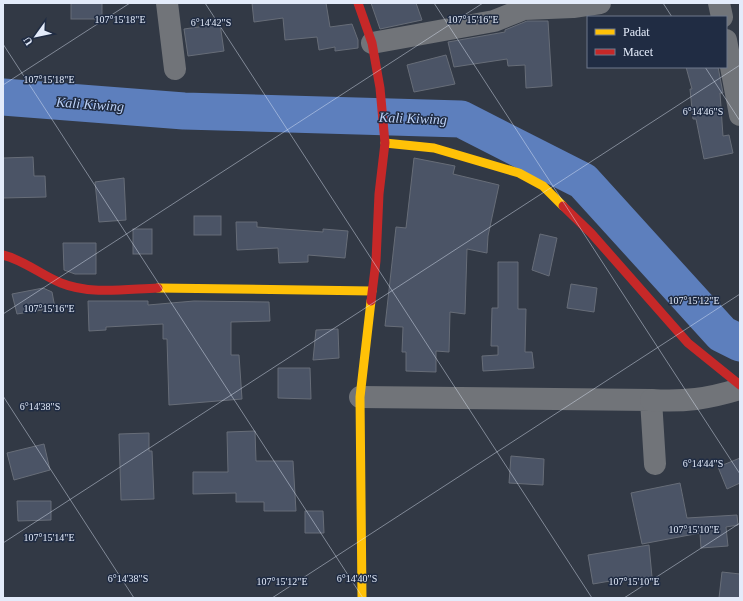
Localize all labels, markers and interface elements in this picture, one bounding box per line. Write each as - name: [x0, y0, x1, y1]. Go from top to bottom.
- text: 107°15'18"E: [95, 14, 146, 25]
- text: 107°15'16"E: [448, 14, 499, 25]
- north arrow: [16, 16, 56, 56]
- legend: [587, 16, 727, 68]
- text: 6°14'42"S: [191, 17, 231, 28]
- text: Padat: [623, 25, 650, 39]
- text: U: [20, 35, 35, 48]
- text: Macet: [623, 45, 654, 59]
- text: 107°15'18"E: [24, 74, 75, 85]
- water label: Kali Kiwing: [54, 95, 124, 114]
- text: 6°14'46"S: [683, 106, 723, 117]
- water label: Kali Kiwing: [378, 110, 447, 127]
- text: 107°15'12"E: [669, 295, 720, 306]
- text: 107°15'16"E: [24, 303, 75, 314]
- text: 6°14'38"S: [20, 401, 60, 412]
- text: 6°14'44"S: [683, 458, 723, 469]
- text: 107°15'10"E: [669, 524, 720, 535]
- text: 107°15'14"E: [24, 532, 75, 543]
- text: 6°14'38"S: [108, 573, 148, 584]
- text: 6°14'40"S: [337, 573, 377, 584]
- text: 107°15'12"E: [257, 576, 308, 587]
- text: 107°15'10"E: [609, 576, 660, 587]

